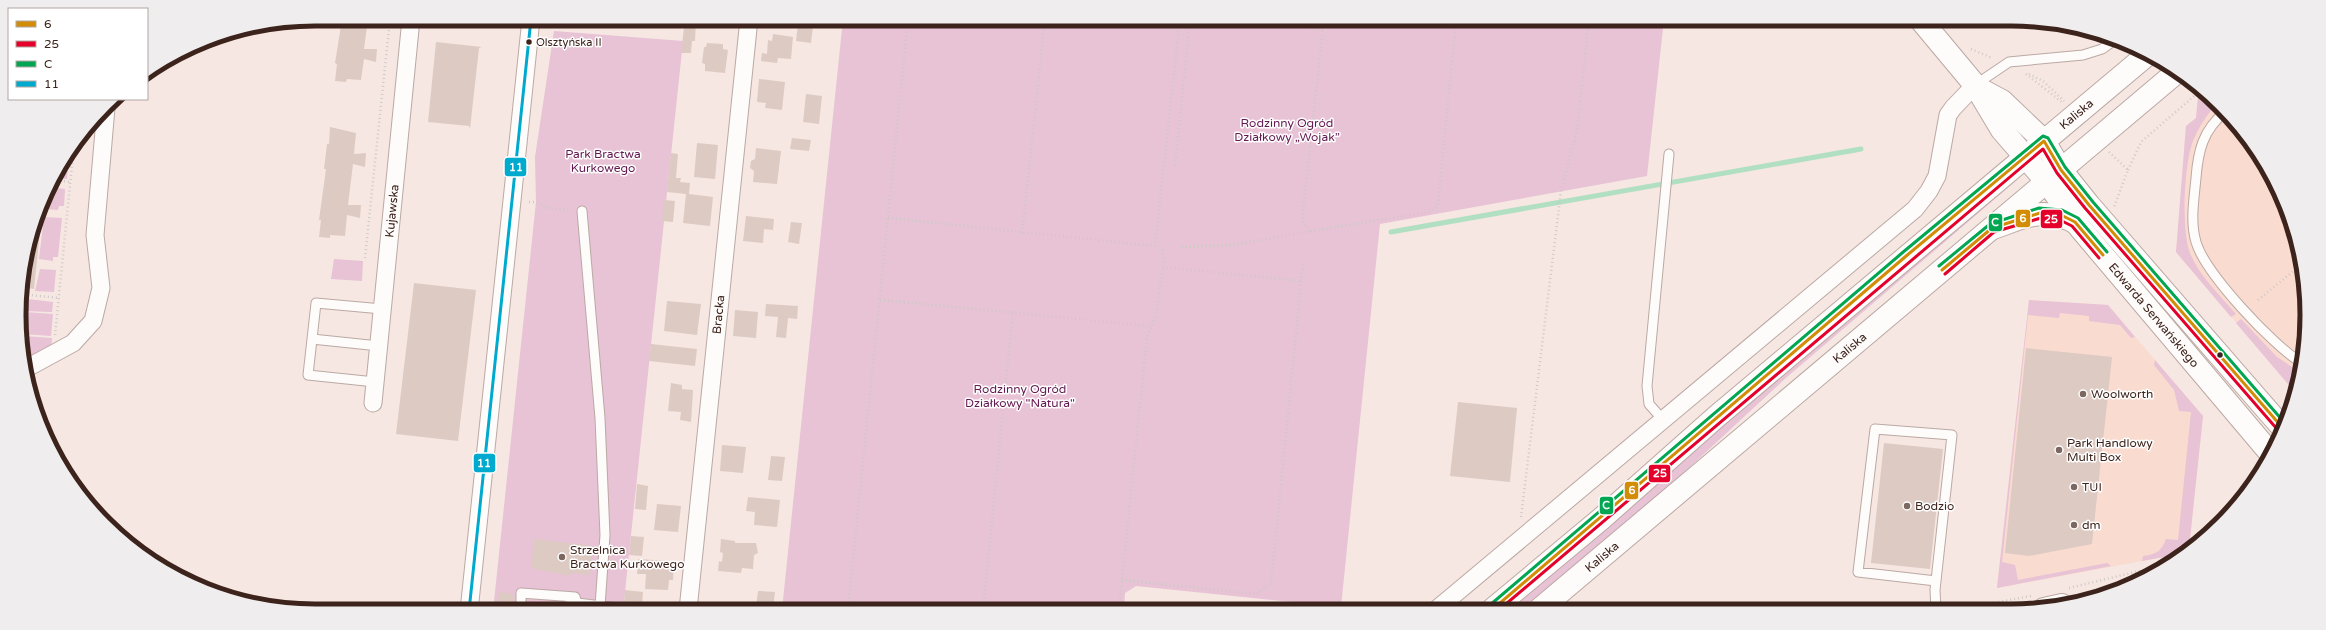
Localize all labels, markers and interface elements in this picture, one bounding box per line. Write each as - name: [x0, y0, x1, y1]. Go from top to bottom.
- legend: [8, 8, 148, 100]
- text: 6: [44, 17, 52, 31]
- place label: Olsztyńska II: [536, 36, 602, 49]
- text: 25: [44, 37, 59, 51]
- marker: Olsztyńska II: [524, 37, 534, 47]
- text: C: [44, 57, 52, 71]
- text: 11: [44, 77, 59, 91]
- street label: Kaliska: [2057, 96, 2096, 132]
- park label: Rodzinny Ogród Działkowy „Wojak”: [1234, 116, 1340, 144]
- park label: Park Bractwa Kurkowego: [565, 147, 641, 175]
- line badge: 11: [504, 157, 527, 177]
- text: 11: [509, 161, 523, 174]
- street label: Kujawska: [382, 184, 402, 238]
- line badge: 6: [2015, 209, 2031, 228]
- line badge: 25: [2040, 209, 2063, 229]
- text: 6: [2020, 212, 2027, 225]
- line badge: C: [1988, 213, 2003, 232]
- text: 25: [2044, 213, 2058, 226]
- text: C: [1991, 216, 1999, 229]
- street label: Edwarda Serwańskiego: [2106, 260, 2202, 370]
- street label: Bracka: [710, 294, 727, 335]
- street label: Kaliska: [1830, 330, 1869, 366]
- unlabelled marker: [2215, 350, 2225, 360]
- park label: Rodzinny Ogród Działkowy "Natura": [965, 382, 1075, 410]
- place label: Woolworth: [2091, 387, 2153, 401]
- marker: Woolworth: [2078, 389, 2088, 399]
- place label: Park Handlowy Multi Box: [2067, 436, 2153, 464]
- marker: Park Handlowy Multi Box: [2054, 445, 2064, 455]
- line badge: 11: [473, 453, 496, 473]
- text: 11: [477, 457, 491, 470]
- line badge: 25: [1648, 464, 1671, 483]
- text: 25: [1653, 467, 1667, 480]
- place label: TUI: [2082, 480, 2102, 494]
- line badge: 6: [1624, 481, 1639, 500]
- marker: TUI: [2069, 482, 2079, 492]
- text: 6: [1629, 484, 1636, 497]
- line badge: C: [1599, 496, 1614, 515]
- text: C: [1602, 499, 1610, 512]
- place label: Bodzio: [1915, 499, 1954, 513]
- marker: Bodzio: [1902, 501, 1912, 511]
- place label: dm: [2082, 518, 2101, 532]
- marker: dm: [2069, 520, 2079, 530]
- street label: Kaliska: [1582, 539, 1622, 575]
- place label: Strzelnica Bractwa Kurkowego: [570, 543, 684, 571]
- marker: Strzelnica Bractwa Kurkowego: [557, 552, 567, 562]

